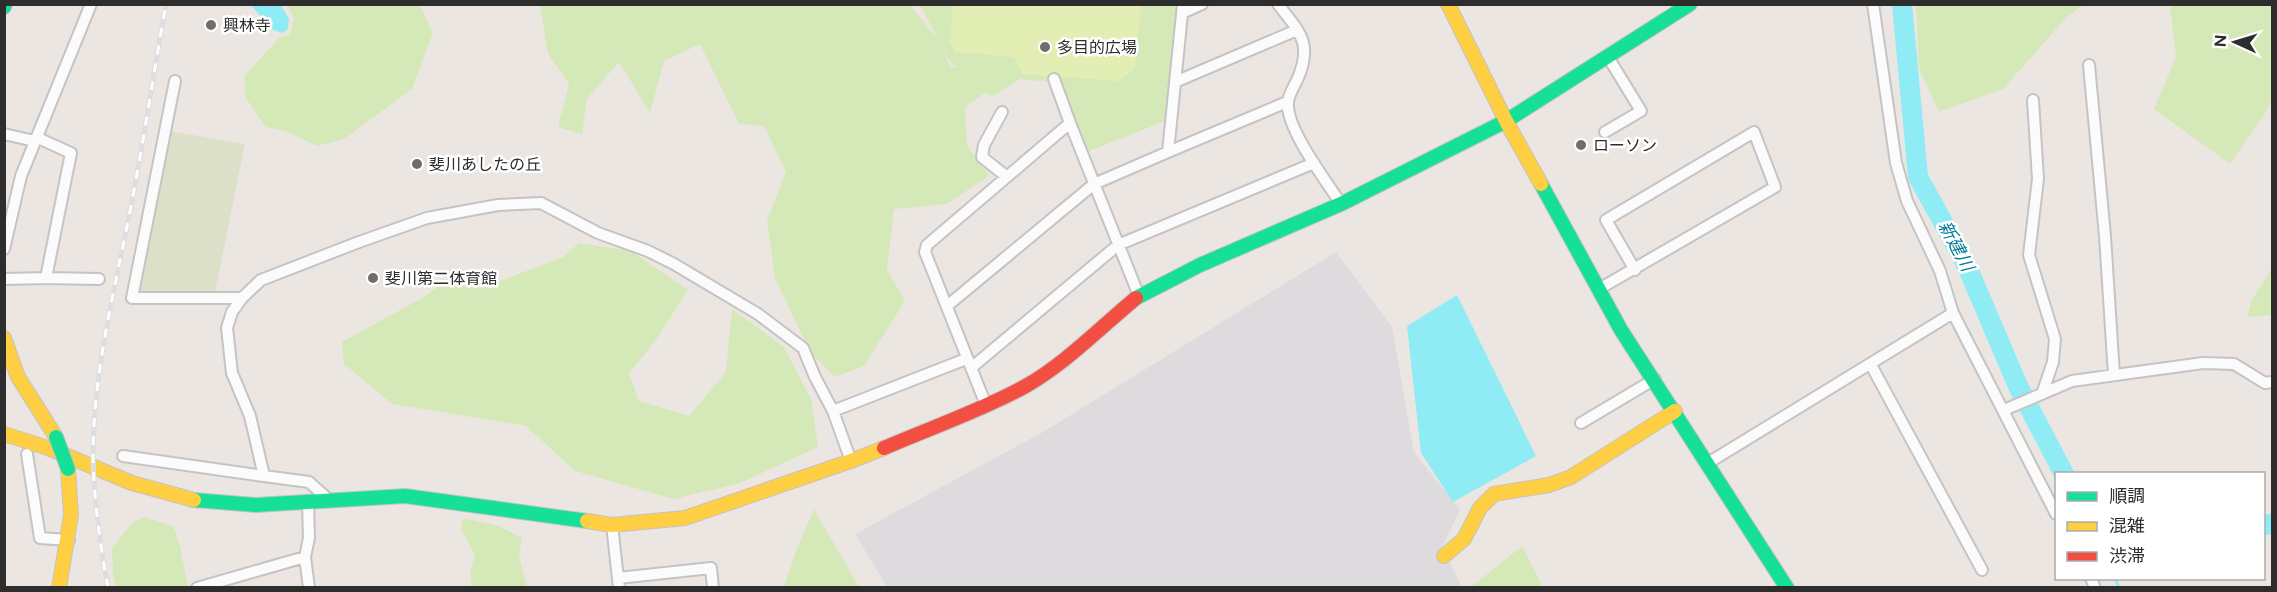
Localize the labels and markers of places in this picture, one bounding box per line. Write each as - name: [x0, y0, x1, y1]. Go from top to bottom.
- place label: 興林寺: [223, 16, 271, 35]
- marker: 興林寺: [204, 18, 218, 32]
- place label: 多目的広場: [1057, 38, 1137, 57]
- marker: 多目的広場: [1038, 40, 1052, 54]
- place label: ローソン: [1593, 136, 1657, 155]
- marker: ローソン: [1574, 138, 1588, 152]
- place label: 斐川あしたの丘: [429, 155, 541, 174]
- marker: 斐川あしたの丘: [410, 157, 424, 171]
- place label: 斐川第二体育館: [385, 269, 497, 288]
- marker: 斐川第二体育館: [366, 271, 380, 285]

